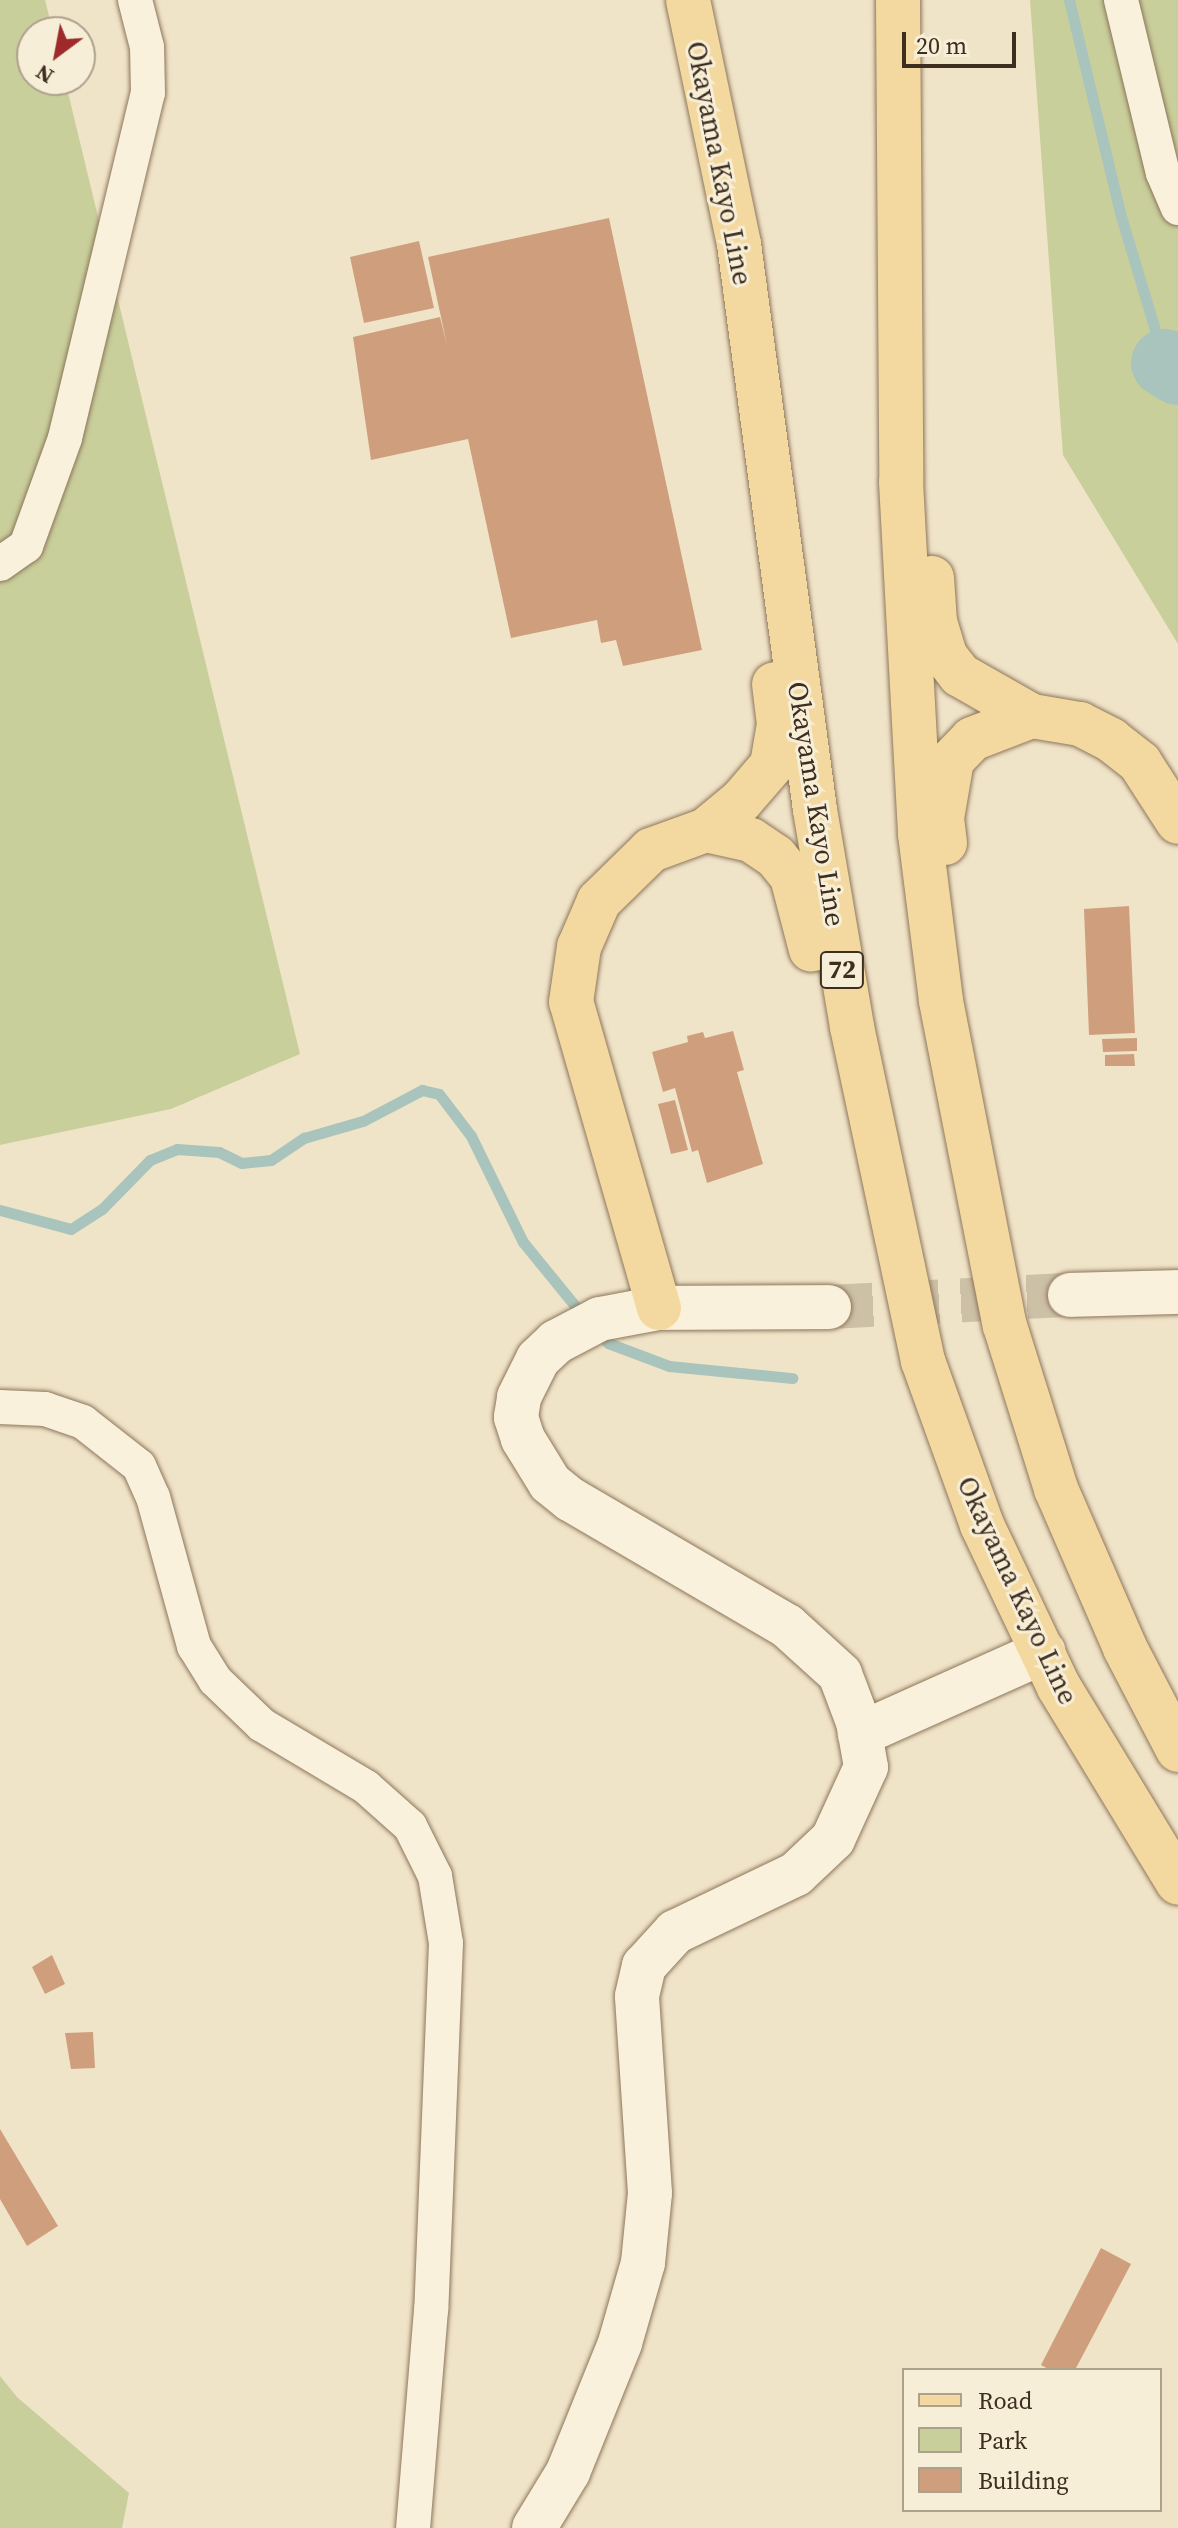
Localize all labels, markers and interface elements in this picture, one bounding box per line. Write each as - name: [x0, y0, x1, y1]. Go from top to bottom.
- north arrow: [16, 16, 96, 96]
- scale bar: [906, 16, 1020, 66]
- text: 20 m: [916, 29, 967, 62]
- street label: Okayama Kayo Line: [680, 38, 760, 288]
- text: N: [30, 58, 59, 92]
- street label: Okayama Kayo Line: [781, 679, 853, 929]
- road number: 72: [818, 948, 866, 992]
- street label: Okayama Kayo Line: [950, 1471, 1086, 1709]
- legend: [902, 2368, 1162, 2512]
- text: Road: [978, 2384, 1032, 2417]
- text: Park: [978, 2424, 1027, 2457]
- text: Building: [978, 2464, 1069, 2497]

